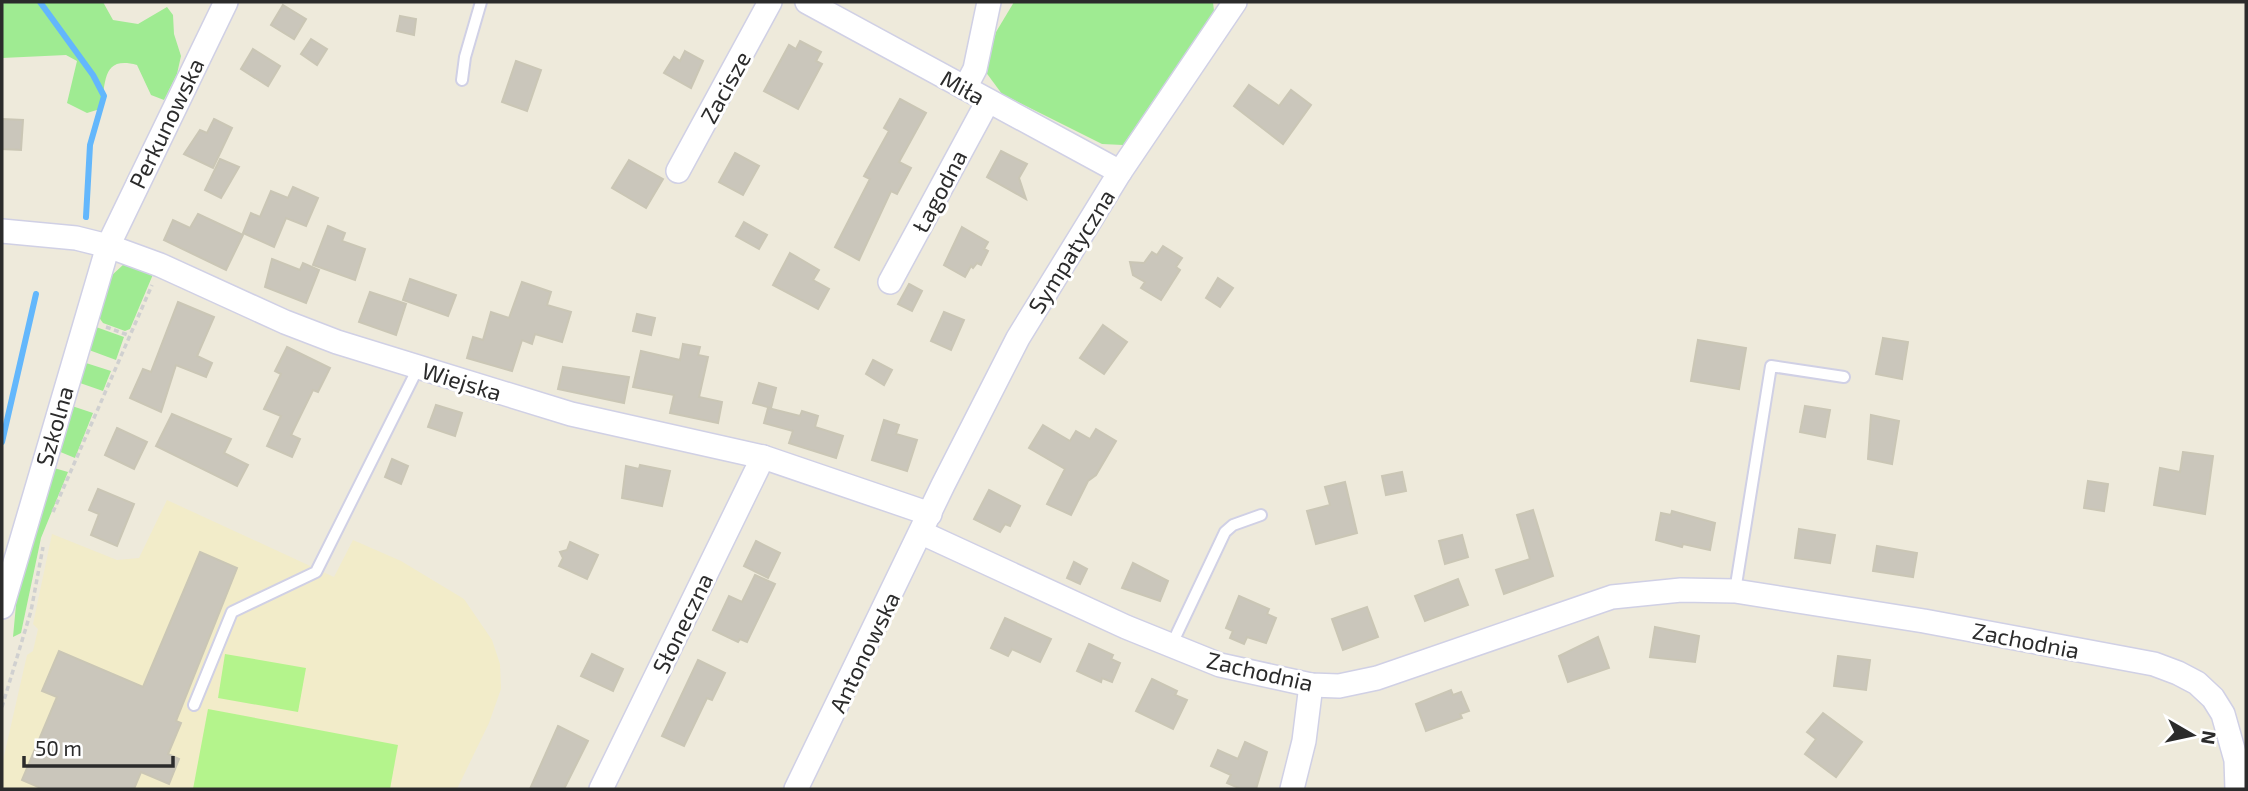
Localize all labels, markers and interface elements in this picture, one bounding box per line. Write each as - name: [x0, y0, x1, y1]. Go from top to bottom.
- street label: Zacisze: [694, 46, 756, 128]
- street label: Perkunowska: [122, 53, 210, 193]
- street label: Miła: [936, 64, 990, 110]
- street label: Łagodna: [906, 145, 972, 237]
- street label: Sympatyczna: [1022, 184, 1120, 318]
- street label: Wiejska: [419, 356, 505, 406]
- street label: Szkolna: [29, 383, 79, 469]
- street label: Słoneczna: [646, 568, 718, 678]
- street label: Antonowska: [823, 587, 905, 717]
- street label: Zachodnia: [1970, 616, 2082, 664]
- street label: Zachodnia: [1204, 645, 1316, 697]
- north arrow: [2157, 700, 2227, 770]
- scale bar: [24, 724, 173, 768]
- text: N: [2197, 729, 2222, 746]
- text: 50 m: [35, 735, 82, 760]

